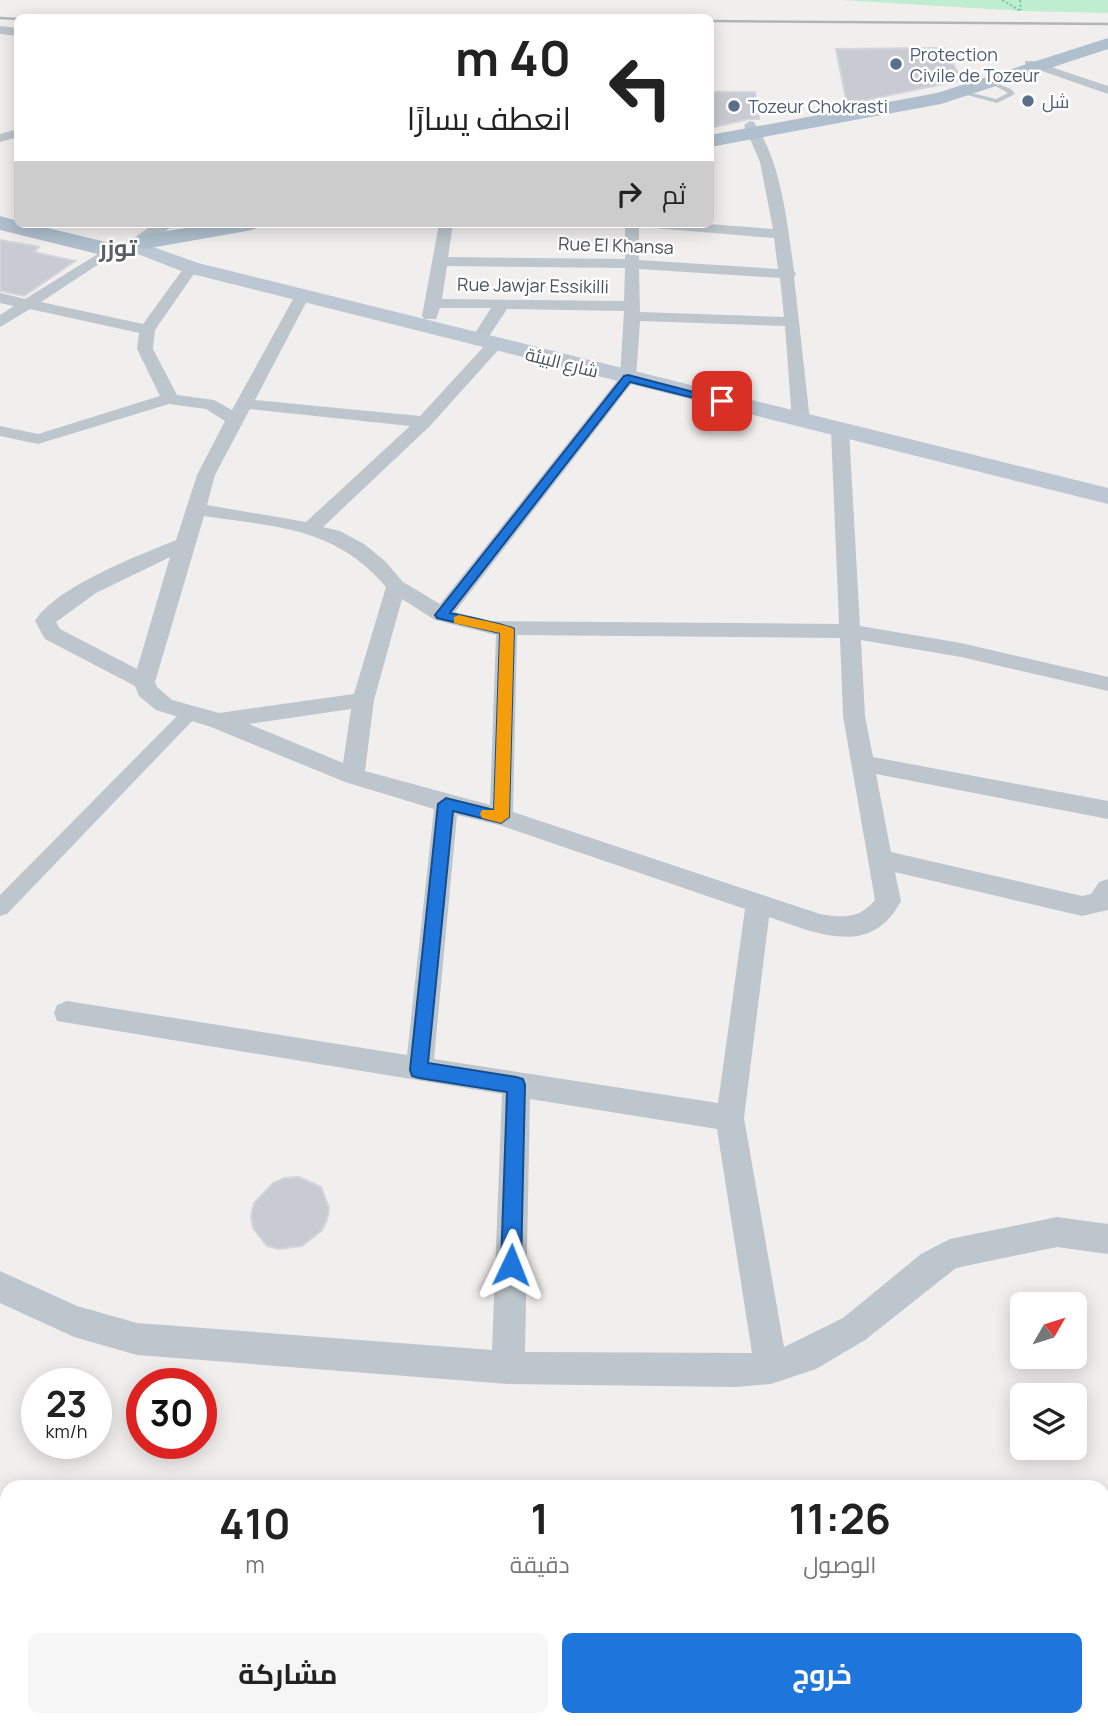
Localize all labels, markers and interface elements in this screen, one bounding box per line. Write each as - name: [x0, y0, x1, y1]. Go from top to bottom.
- text: 40 m: [455, 24, 571, 91]
- icon: left: [595, 42, 686, 133]
- place label: Protection Civile de Tozeur: [910, 42, 1040, 87]
- marker: Protection Civile de Tozeur: [888, 56, 904, 72]
- place label: شل: [1042, 89, 1069, 113]
- marker: شل: [1020, 93, 1036, 109]
- place label: Tozeur Chokrasti: [748, 94, 888, 118]
- text: انعطف يسارًا: [407, 96, 571, 140]
- marker: Tozeur Chokrasti: [726, 98, 742, 114]
- icon: right: [610, 175, 648, 213]
- text: ثم: [662, 176, 686, 212]
- district label: توزر: [98, 231, 137, 263]
- street label: Rue El Khansa: [558, 231, 674, 259]
- street label: Rue Jawjar Essikilli: [457, 272, 609, 298]
- street label: شارع البيئة: [523, 341, 601, 384]
- pin: [692, 371, 752, 431]
- icon: arrive: [703, 382, 741, 420]
- position arrow: [474, 1228, 548, 1302]
- north arrow: [1010, 1292, 1087, 1368]
- map controls: [1010, 1292, 1087, 1460]
- speed limit sign: 30: [126, 1368, 217, 1459]
- text: 23: [46, 1380, 87, 1428]
- button: layers: [1010, 1383, 1087, 1460]
- text: km/h: [46, 1419, 87, 1443]
- text: 1: [530, 1489, 549, 1547]
- text: 11:26: [789, 1489, 891, 1547]
- text: 410: [219, 1494, 291, 1552]
- text: m: [245, 1548, 265, 1580]
- text: دقيقة: [510, 1548, 570, 1580]
- text: الوصول: [803, 1548, 876, 1580]
- button: مشاركة: [28, 1633, 548, 1713]
- button: خروج: [562, 1633, 1082, 1713]

